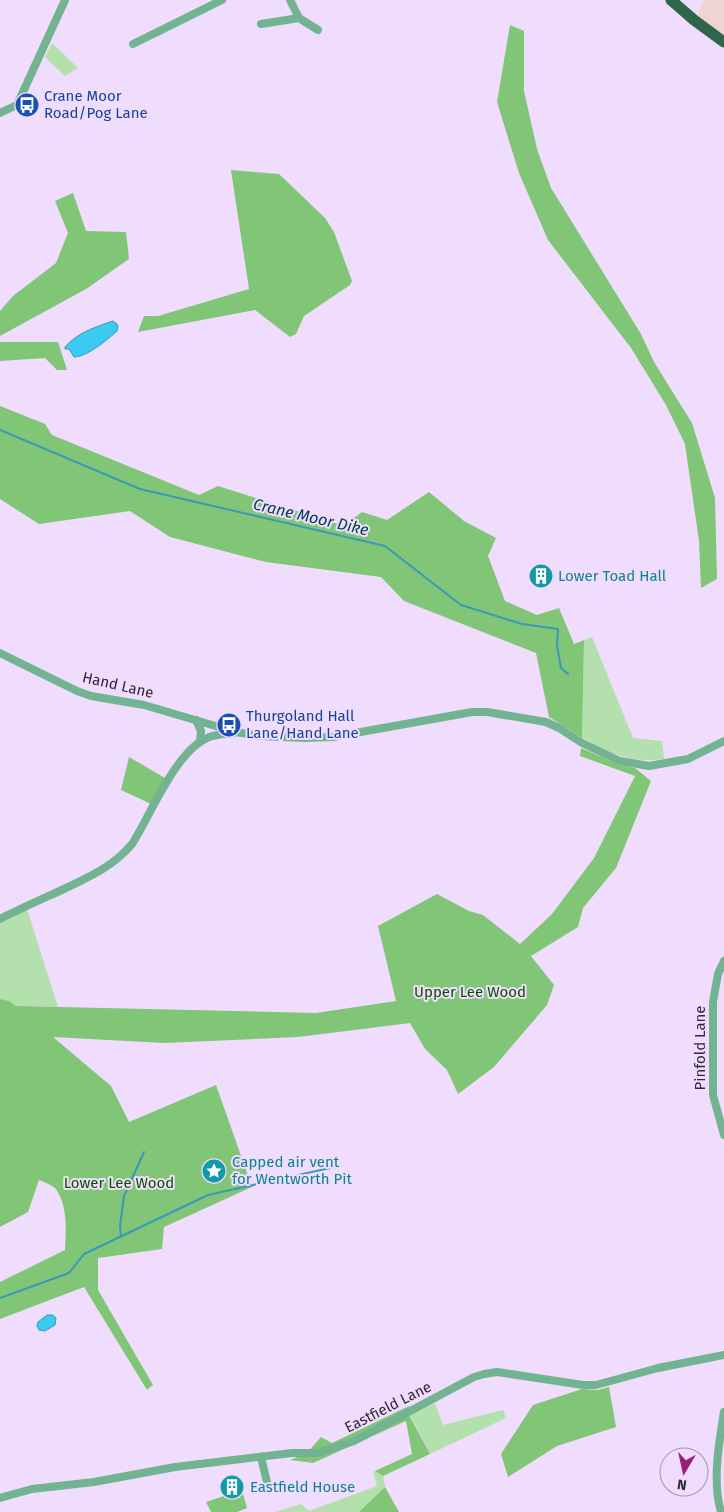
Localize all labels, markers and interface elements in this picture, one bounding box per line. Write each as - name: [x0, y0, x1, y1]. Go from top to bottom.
- place label: Crane Moor Road/Pog Lane: [44, 87, 148, 122]
- bus stop icon: Crane Moor Road/Pog Lane: [14, 92, 40, 118]
- water label: Crane Moor Dike: [251, 494, 371, 540]
- building icon: Lower Toad Hall: [528, 563, 554, 589]
- place label: Lower Toad Hall: [558, 567, 667, 585]
- street label: Hand Lane: [81, 668, 155, 702]
- place label: Thurgoland Hall Lane/Hand Lane: [246, 707, 359, 742]
- bus stop icon: Thurgoland Hall Lane/Hand Lane: [216, 712, 242, 738]
- park label: Upper Lee Wood: [414, 983, 526, 1001]
- street label: Pinfold Lane: [691, 1005, 709, 1091]
- place label: Capped air vent for Wentworth Pit: [232, 1153, 352, 1188]
- place icon: Capped air vent for Wentworth Pit: [201, 1158, 227, 1184]
- park label: Lower Lee Wood: [64, 1174, 174, 1192]
- street label: Eastfield Lane: [342, 1377, 434, 1437]
- north arrow: [659, 1447, 709, 1497]
- building icon: Eastfield House: [219, 1474, 245, 1500]
- text: N: [676, 1475, 688, 1493]
- place label: Eastfield House: [250, 1478, 355, 1496]

